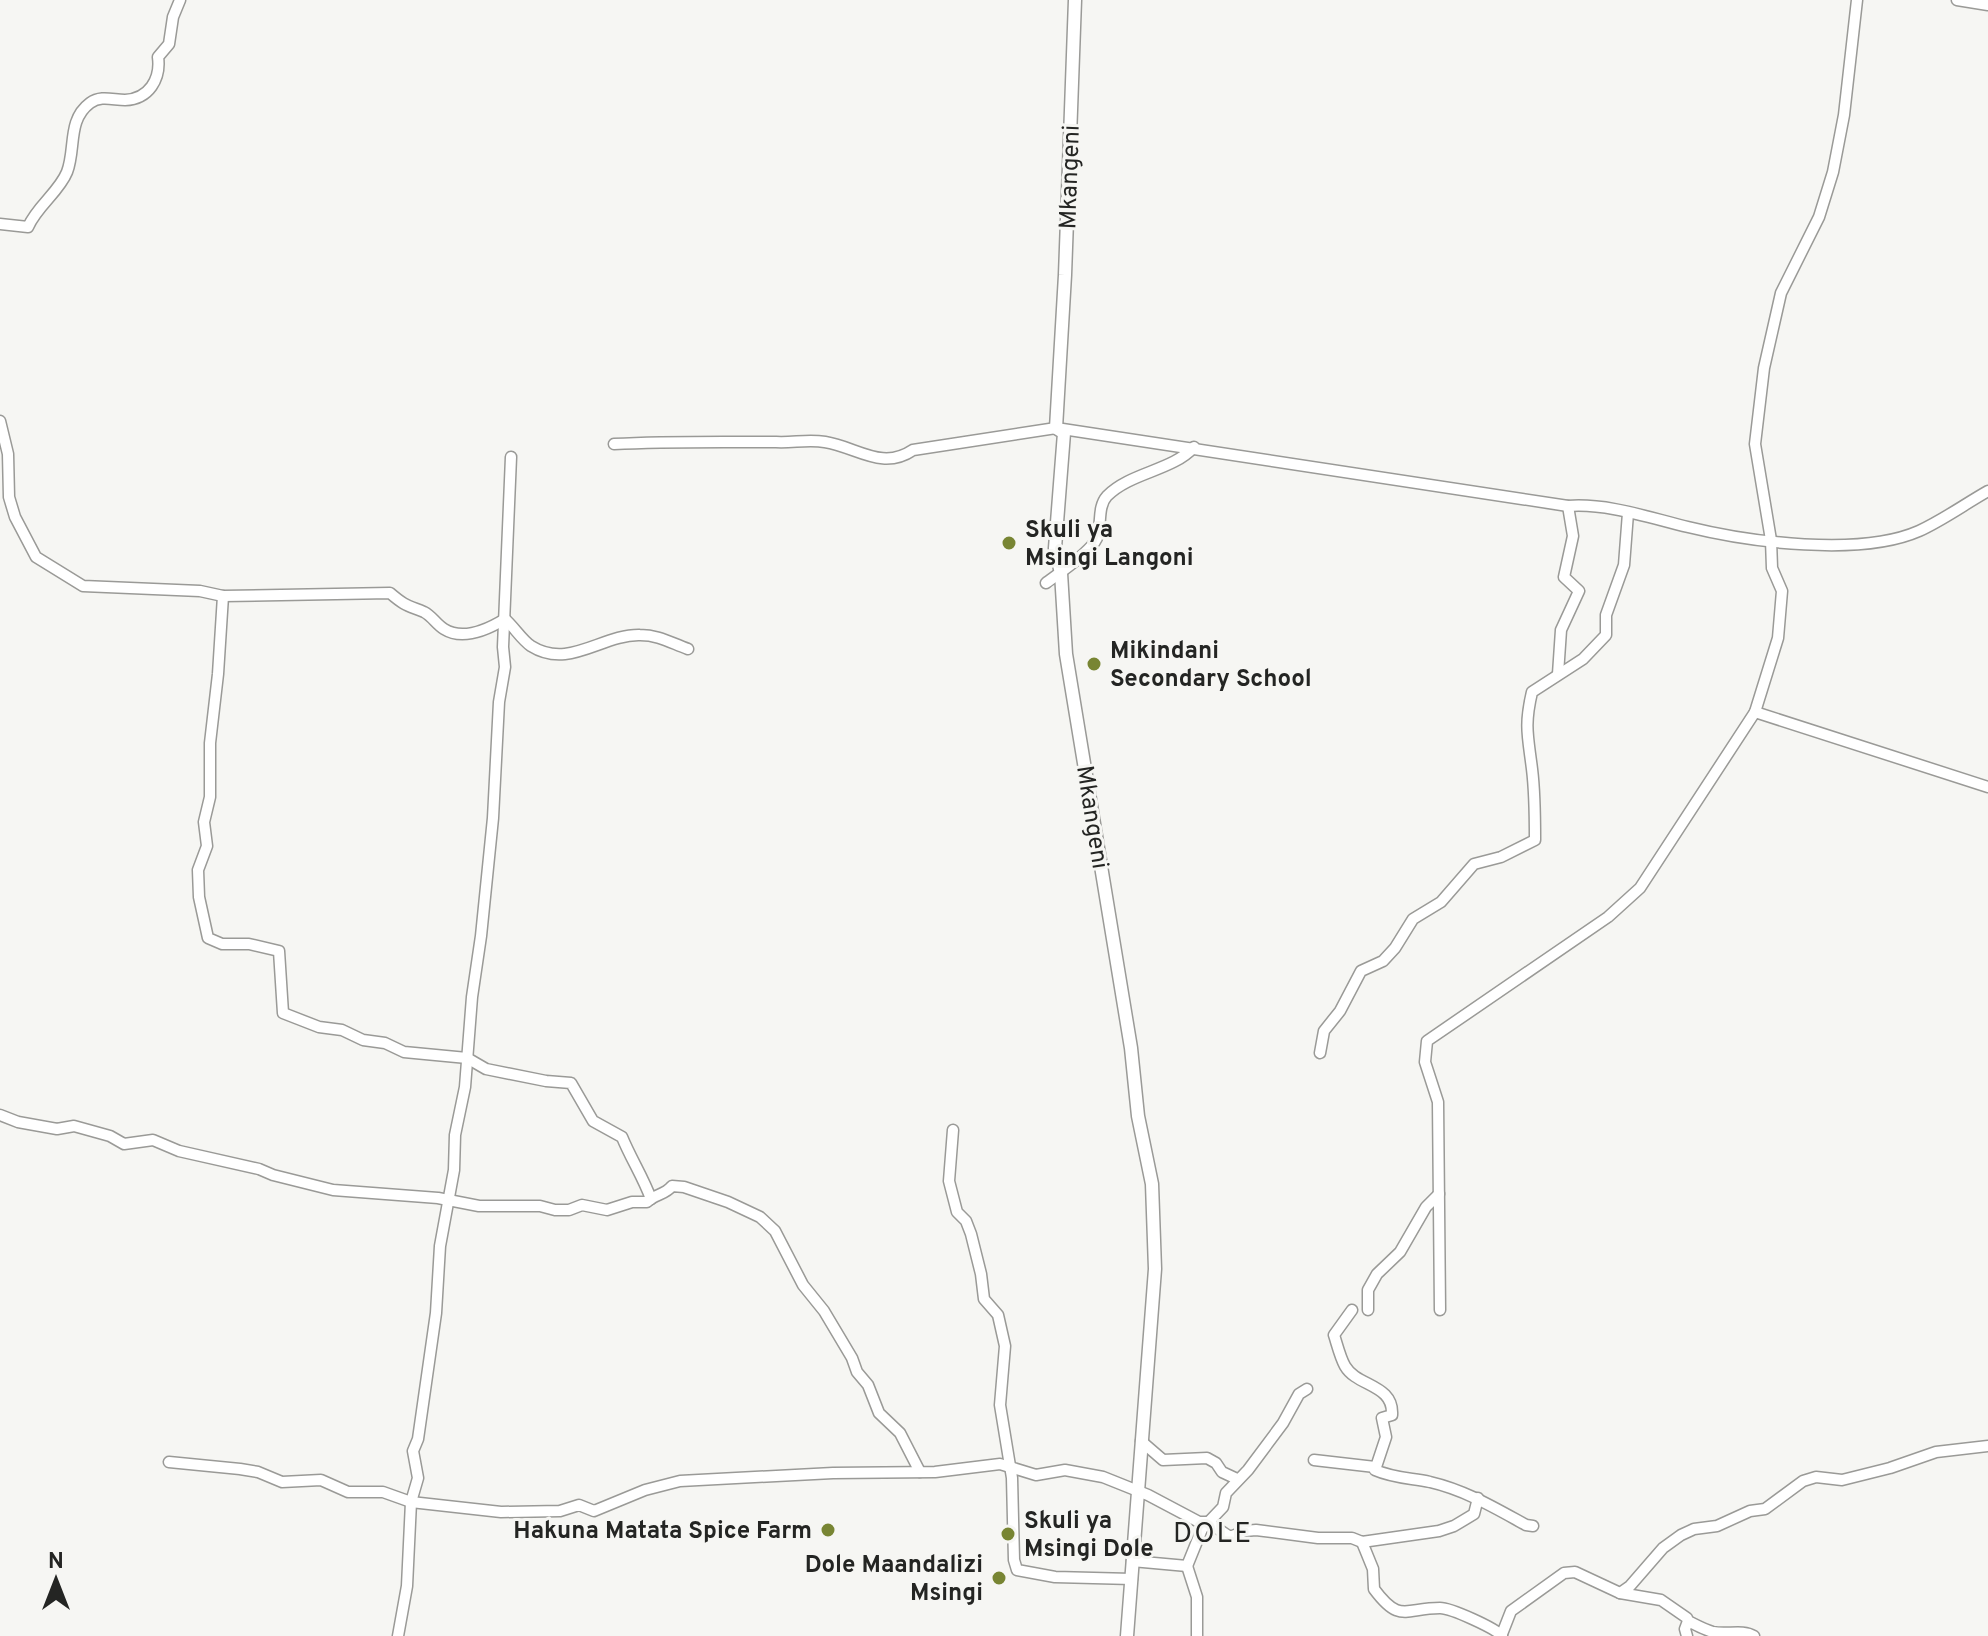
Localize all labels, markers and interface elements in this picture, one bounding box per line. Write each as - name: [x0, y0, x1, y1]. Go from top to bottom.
- street label: Mkangeni: [1054, 124, 1088, 230]
- place label: Skuli ya Msingi Langoni: [1025, 516, 1193, 574]
- marker: Skuli ya Msingi Langoni: [1000, 534, 1018, 552]
- place label: Mikindani Secondary School: [1110, 637, 1312, 695]
- marker: Mikindani Secondary School: [1085, 655, 1103, 673]
- street label: Mkangeni: [1068, 763, 1114, 871]
- place label: Skuli ya Msingi Dole: [1024, 1507, 1154, 1565]
- place label: Hakuna Matata Spice Farm: [513, 1517, 812, 1547]
- district label: DOLE: [1173, 1517, 1253, 1553]
- marker: Hakuna Matata Spice Farm: [819, 1521, 837, 1539]
- marker: Skuli ya Msingi Dole: [999, 1525, 1017, 1543]
- north arrow: [16, 1540, 96, 1620]
- text: N: [48, 1549, 64, 1576]
- place label: Dole Maandalizi Msingi: [805, 1551, 983, 1609]
- marker: Dole Maandalizi Msingi: [990, 1569, 1008, 1587]

